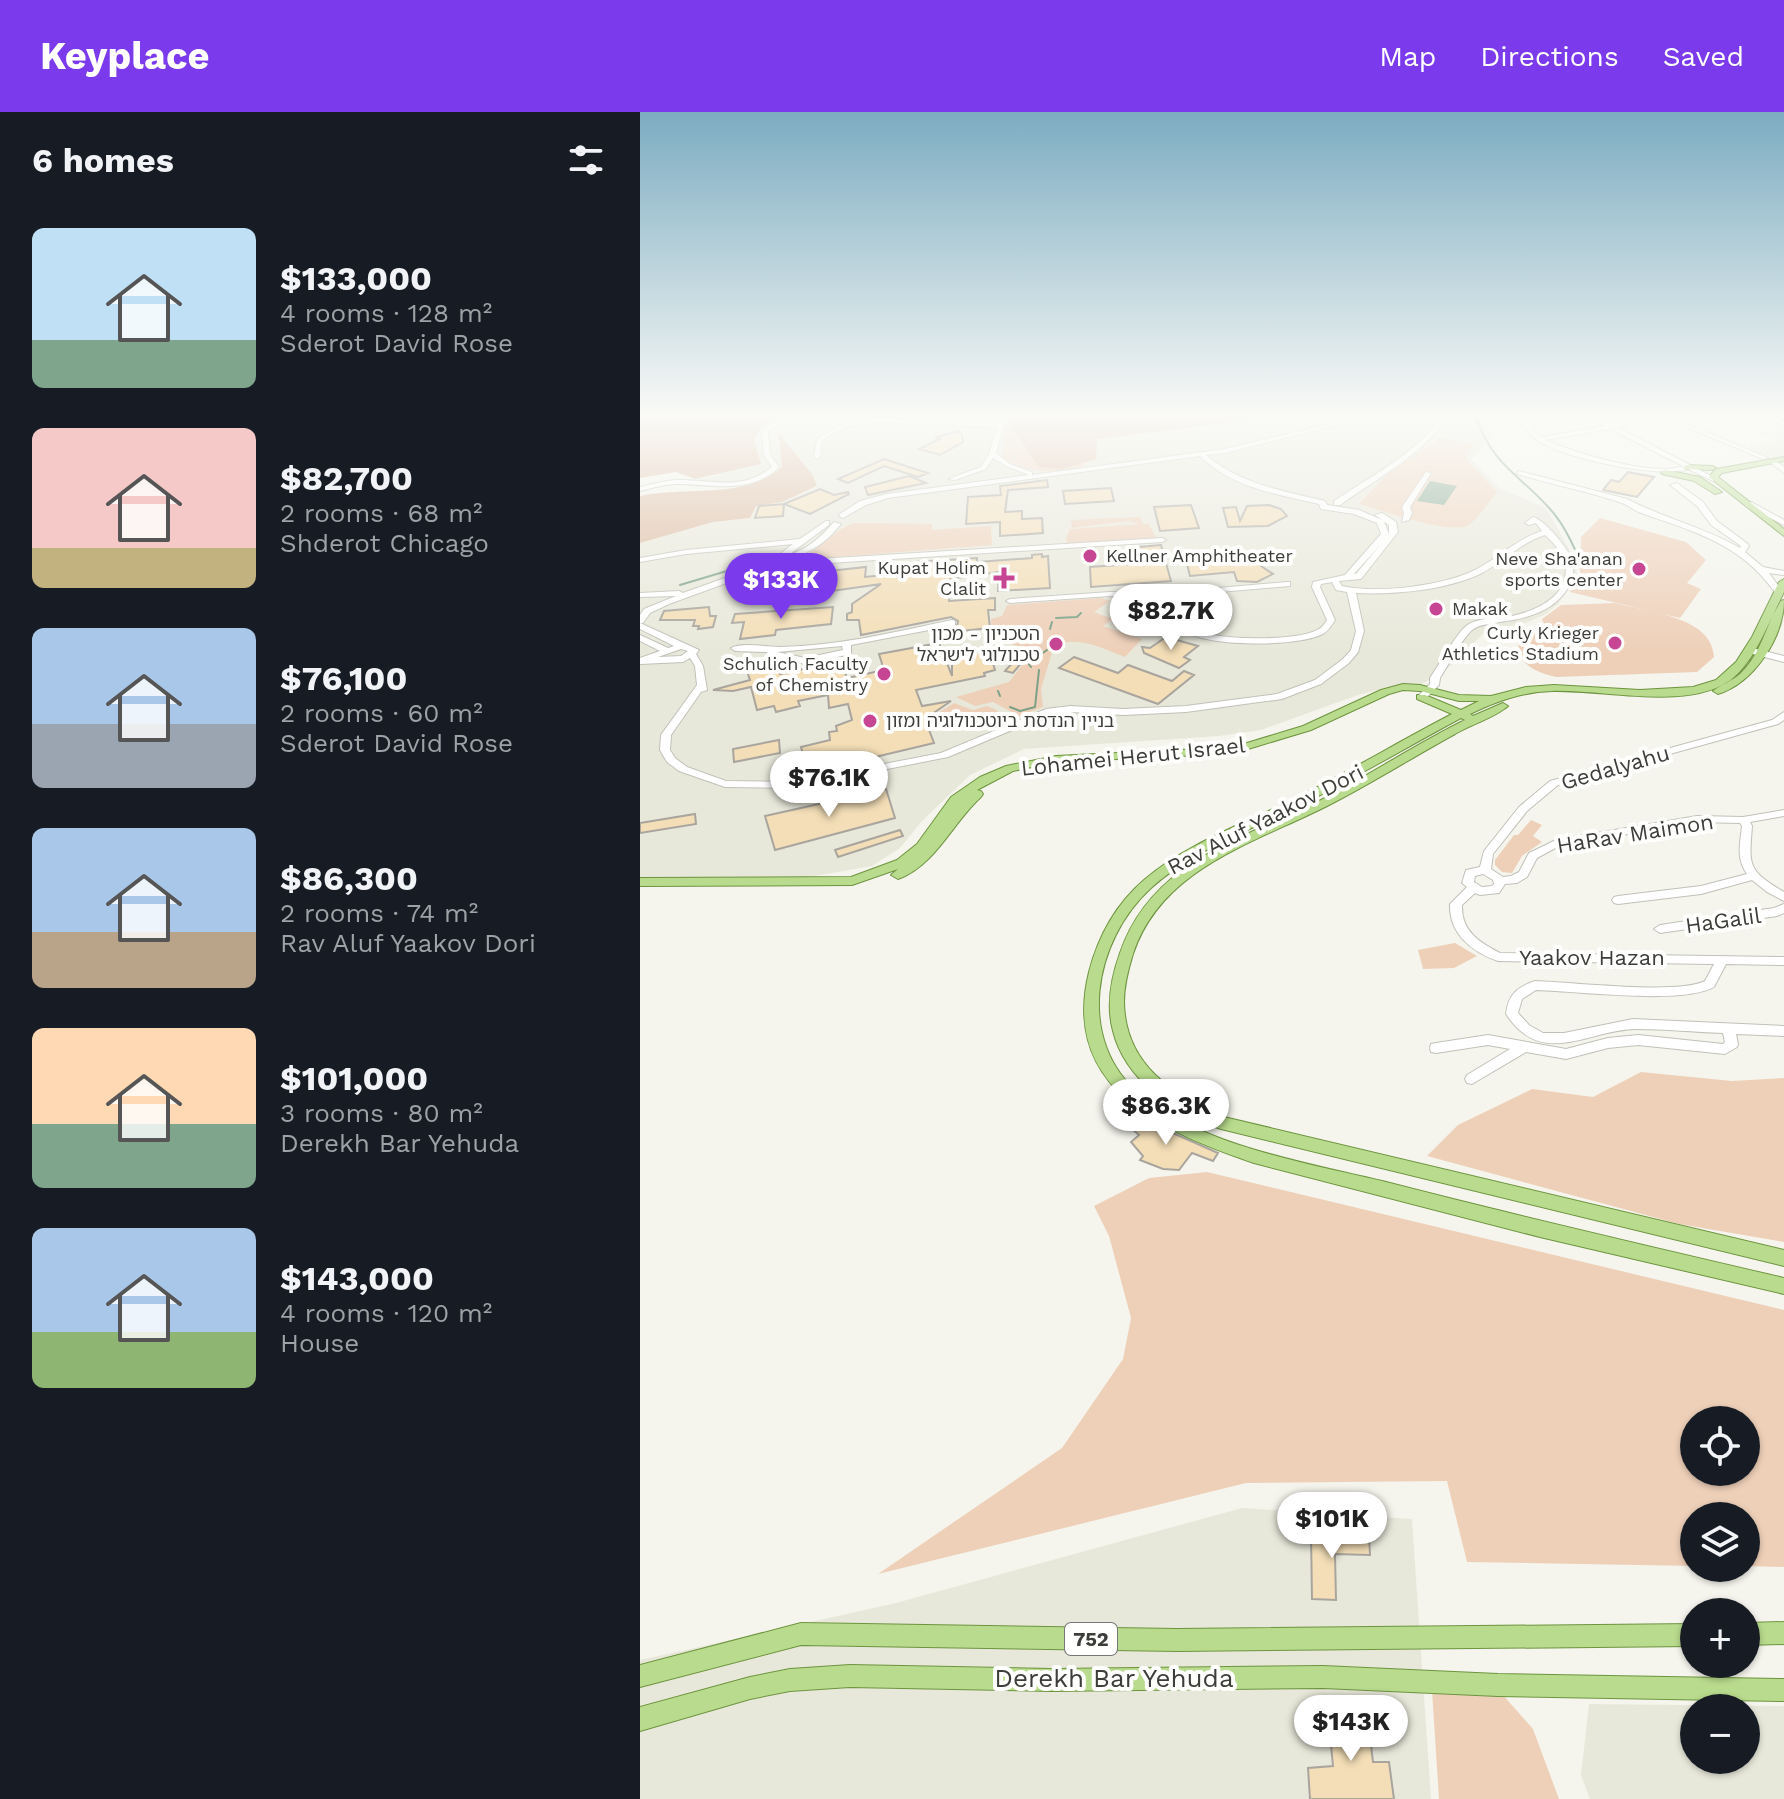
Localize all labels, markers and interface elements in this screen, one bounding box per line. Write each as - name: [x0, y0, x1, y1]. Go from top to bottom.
- text: Keyplace: [40, 34, 209, 78]
- text: Map: [1379, 40, 1436, 73]
- text: Directions: [1480, 40, 1619, 73]
- text: Saved: [1663, 40, 1744, 73]
- icon: filters: [564, 138, 608, 182]
- text: 6 homes: [32, 140, 174, 180]
- text: $133,000: [280, 258, 432, 298]
- icon: home: [96, 260, 192, 356]
- text: 4 rooms · 128 m²: [280, 298, 492, 328]
- text: Sderot David Rose: [280, 328, 513, 358]
- text: $82,700: [280, 458, 413, 498]
- icon: home: [96, 460, 192, 556]
- text: 2 rooms · 68 m²: [280, 498, 482, 528]
- text: Shderot Chicago: [280, 528, 489, 558]
- place label: Kellner Amphitheater: [1106, 545, 1293, 566]
- marker: Kellner Amphitheater: [1081, 547, 1099, 565]
- place label: Neve Sha'anan sports center: [1495, 548, 1623, 590]
- pin: $133K: [725, 553, 837, 621]
- place label: Kupat Holim Clalit: [877, 557, 986, 599]
- marker: Neve Sha'anan sports center: [1630, 560, 1648, 578]
- text: $133K: [743, 564, 819, 594]
- marker: Kupat Holim Clalit: [993, 567, 1015, 589]
- pin: $82.7K: [1106, 584, 1236, 652]
- text: $82.7K: [1128, 595, 1214, 625]
- place label: Makak: [1452, 598, 1508, 619]
- marker: Makak: [1427, 600, 1445, 618]
- place label: Curly Krieger Athletics Stadium: [1442, 622, 1599, 664]
- place label: הטכניון - מכון טכנולוגי לישראל: [917, 623, 1040, 665]
- marker: Curly Krieger Athletics Stadium: [1606, 634, 1624, 652]
- marker: הטכניון - מכון טכנולוגי לישראל: [1047, 635, 1065, 653]
- place label: Schulich Faculty of Chemistry: [723, 653, 869, 695]
- text: $76,100: [280, 658, 407, 698]
- icon: home: [96, 660, 192, 756]
- marker: Schulich Faculty of Chemistry: [875, 665, 893, 683]
- text: 2 rooms · 60 m²: [280, 698, 483, 728]
- place label: בניין הנדסת ביוטכנולוגיה ומזון: [886, 710, 1114, 731]
- marker: בניין הנדסת ביוטכנולוגיה ומזון: [861, 712, 879, 730]
- text: Sderot David Rose: [280, 728, 513, 758]
- street label: Lohamei Herut Israel: [1020, 732, 1247, 781]
- street label: Gedalyahu: [1558, 740, 1672, 795]
- pin: $76.1K: [764, 751, 894, 819]
- street label: Rav Aluf Yaakov Dori: [1163, 759, 1367, 880]
- text: $76.1K: [788, 762, 870, 792]
- street label: HaRav Maimon: [1555, 809, 1715, 858]
- text: $86,300: [280, 858, 418, 898]
- icon: home: [96, 860, 192, 956]
- text: 2 rooms · 74 m²: [280, 898, 478, 928]
- street label: HaGalil: [1684, 903, 1763, 938]
- text: Rav Aluf Yaakov Dori: [280, 928, 536, 958]
- street label: Yaakov Hazan: [1519, 945, 1665, 970]
- text: $101,000: [280, 1058, 428, 1098]
- icon: home: [96, 1060, 192, 1156]
- pin: $86.3K: [1101, 1079, 1231, 1147]
- text: $86.3K: [1121, 1090, 1211, 1120]
- text: 3 rooms · 80 m²: [280, 1098, 483, 1128]
- text: Derekh Bar Yehuda: [280, 1128, 519, 1158]
- text: $143,000: [280, 1258, 434, 1298]
- icon: home: [96, 1260, 192, 1356]
- text: 4 rooms · 120 m²: [280, 1298, 492, 1328]
- text: House: [280, 1328, 359, 1358]
- map controls: [1680, 1406, 1760, 1774]
- button: locate: [1680, 1406, 1760, 1486]
- pin: $101K: [1276, 1492, 1388, 1560]
- button: layers: [1680, 1502, 1760, 1582]
- text: $101K: [1295, 1503, 1369, 1533]
- button: +: [1680, 1598, 1760, 1678]
- road number: 752: [1065, 1623, 1117, 1655]
- street label: Derekh Bar Yehuda: [994, 1663, 1234, 1693]
- button: −: [1680, 1694, 1760, 1774]
- pin: $143K: [1295, 1695, 1407, 1763]
- text: $143K: [1312, 1706, 1390, 1736]

